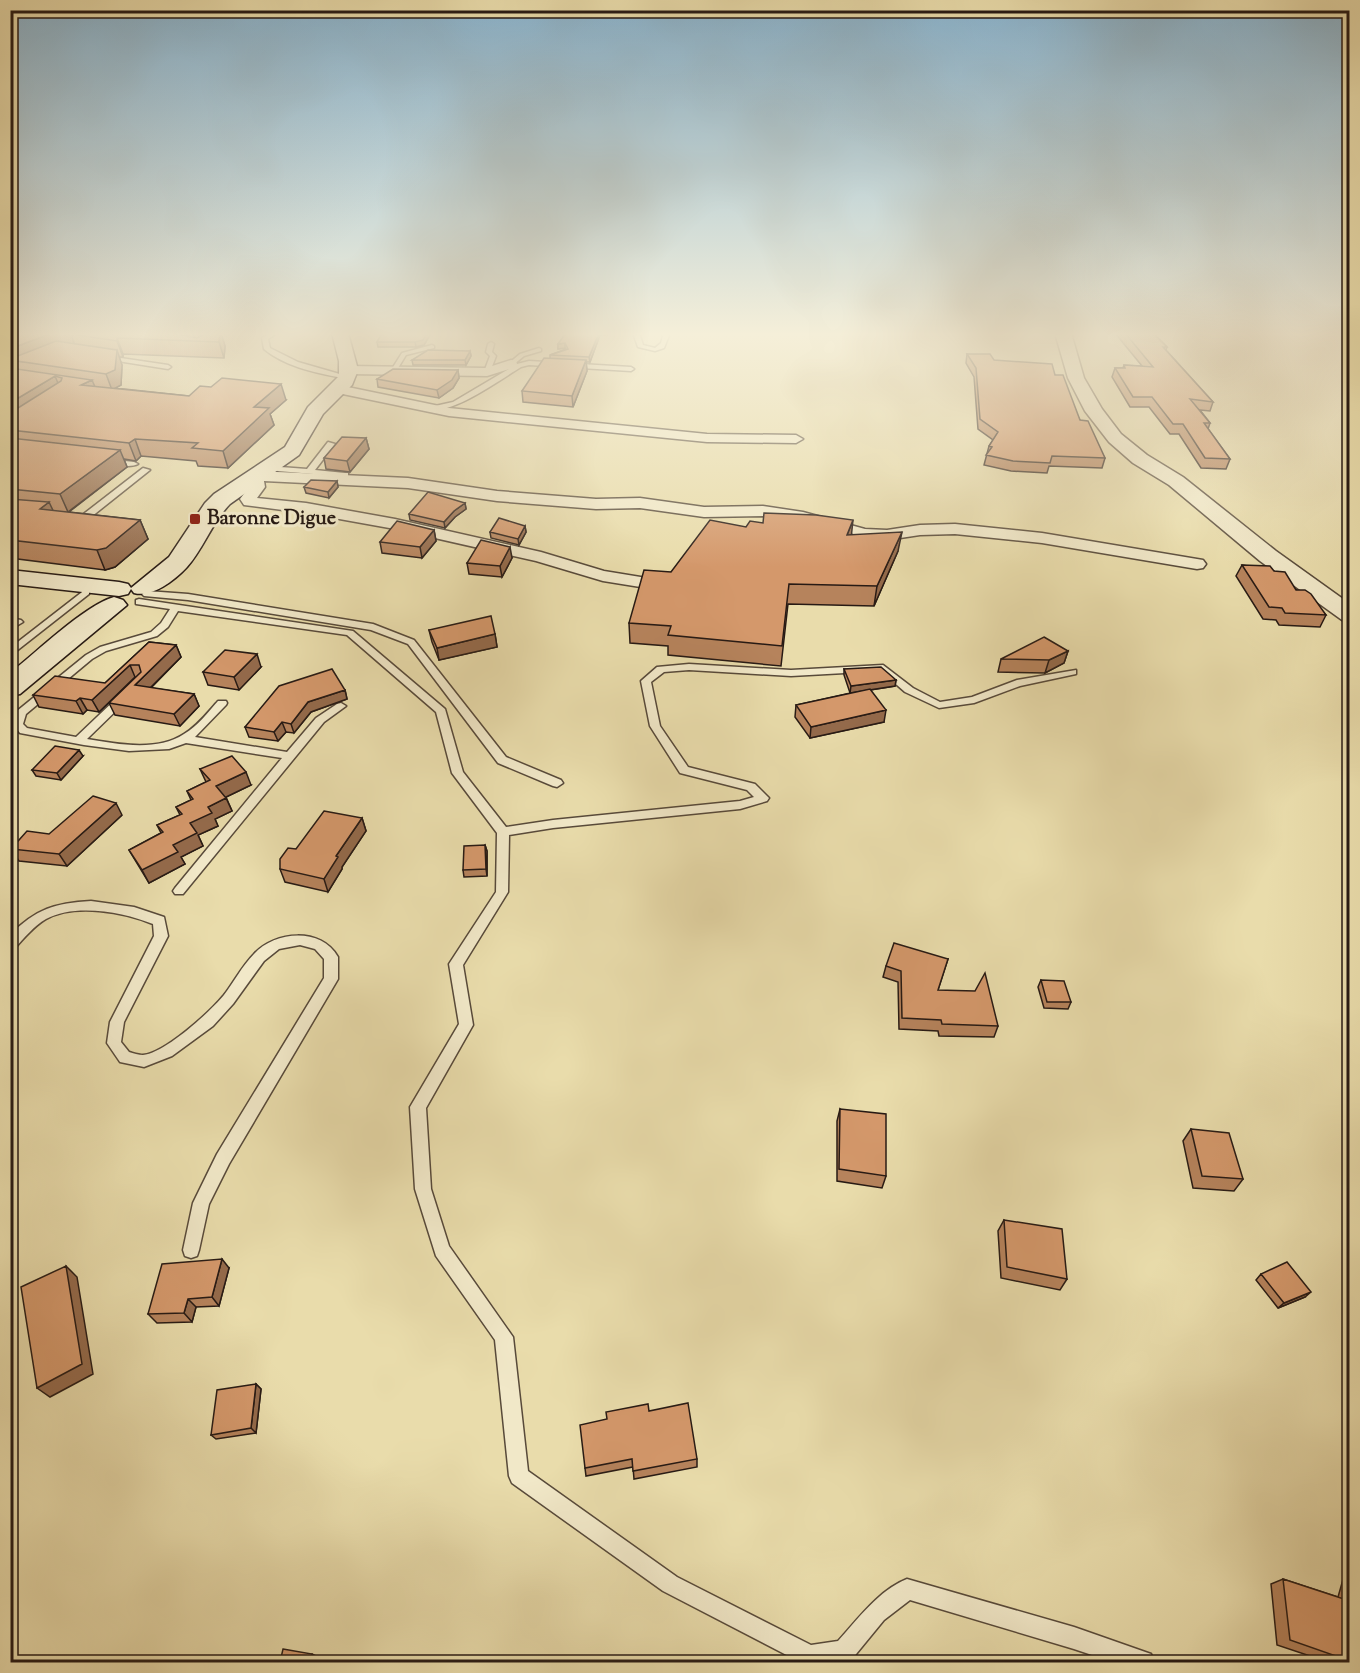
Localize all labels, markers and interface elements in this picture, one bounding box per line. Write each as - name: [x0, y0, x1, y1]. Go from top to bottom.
- place label: Baronne Digue: [207, 505, 336, 534]
- marker: Baronne Digue: [188, 512, 202, 526]

